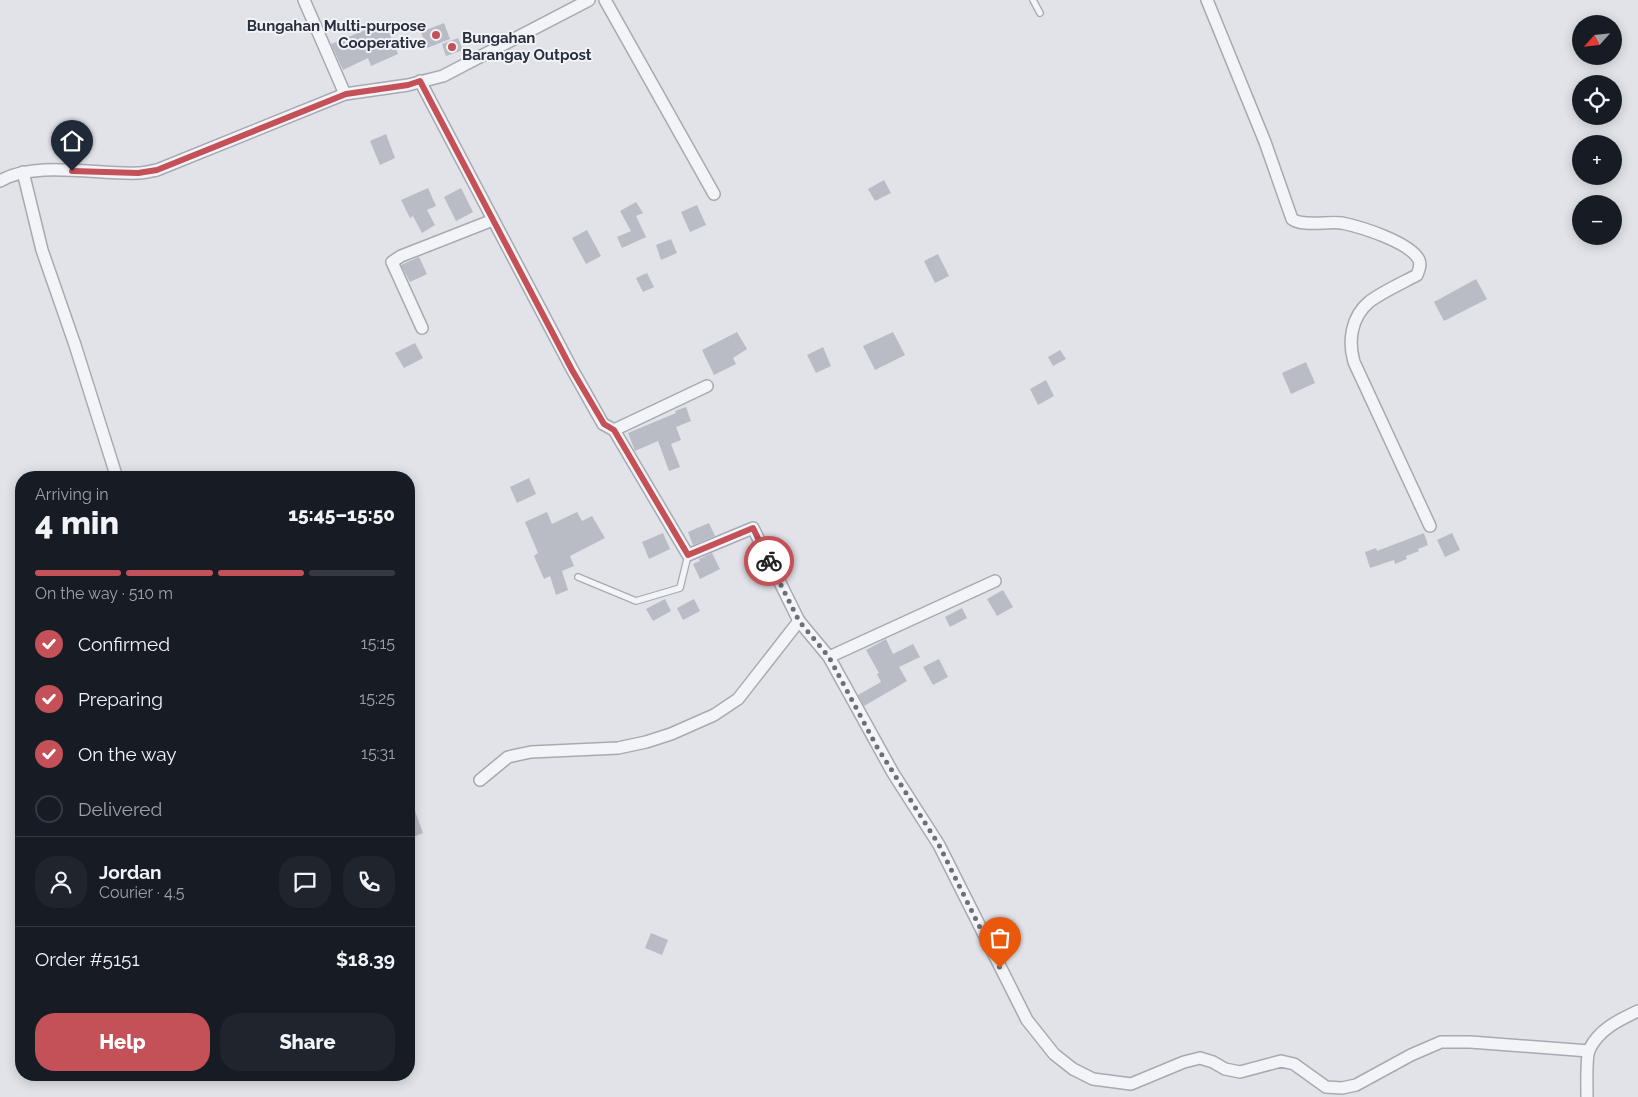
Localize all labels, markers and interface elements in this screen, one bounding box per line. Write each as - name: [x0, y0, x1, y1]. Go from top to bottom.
- north arrow: [1572, 15, 1622, 65]
- map controls: [1572, 15, 1622, 245]
- place label: Bungahan Multi-purpose Cooperative: [247, 17, 426, 52]
- marker: Bungahan Multi-purpose Cooperative: [430, 29, 442, 41]
- place label: Bungahan Barangay Outpost: [462, 29, 592, 64]
- marker: Bungahan Barangay Outpost: [446, 41, 458, 53]
- button: locate: [1572, 75, 1622, 125]
- pin: [51, 120, 93, 171]
- icon: home: [58, 127, 86, 155]
- button: +: [1572, 135, 1622, 185]
- button: −: [1572, 195, 1622, 245]
- text: Arriving in: [35, 485, 109, 504]
- text: 15:45–15:50: [288, 503, 395, 525]
- text: 4 min: [35, 504, 119, 541]
- courier: [744, 536, 794, 586]
- icon: bike: [755, 547, 783, 575]
- text: On the way · 510 m: [35, 584, 173, 603]
- icon: check: [35, 630, 63, 658]
- text: Confirmed: [78, 633, 170, 655]
- text: 15:15: [361, 634, 395, 653]
- icon: check: [35, 685, 63, 713]
- text: Preparing: [78, 688, 163, 710]
- text: 15:25: [359, 689, 395, 708]
- icon: check: [35, 740, 63, 768]
- text: On the way: [78, 743, 177, 765]
- text: 15:31: [361, 744, 395, 763]
- text: Delivered: [78, 798, 162, 820]
- button: person: [35, 856, 87, 908]
- button: chat: [279, 856, 331, 908]
- button: phone: [343, 856, 395, 908]
- text: Jordan: [99, 861, 162, 883]
- text: Courier · 4.5: [99, 883, 184, 902]
- pin: [979, 917, 1021, 968]
- icon: bag: [986, 924, 1014, 952]
- text: Order #5151: [35, 948, 140, 970]
- text: $18.39: [336, 948, 395, 970]
- button: Help: [35, 1013, 210, 1071]
- button: Share: [220, 1013, 395, 1071]

